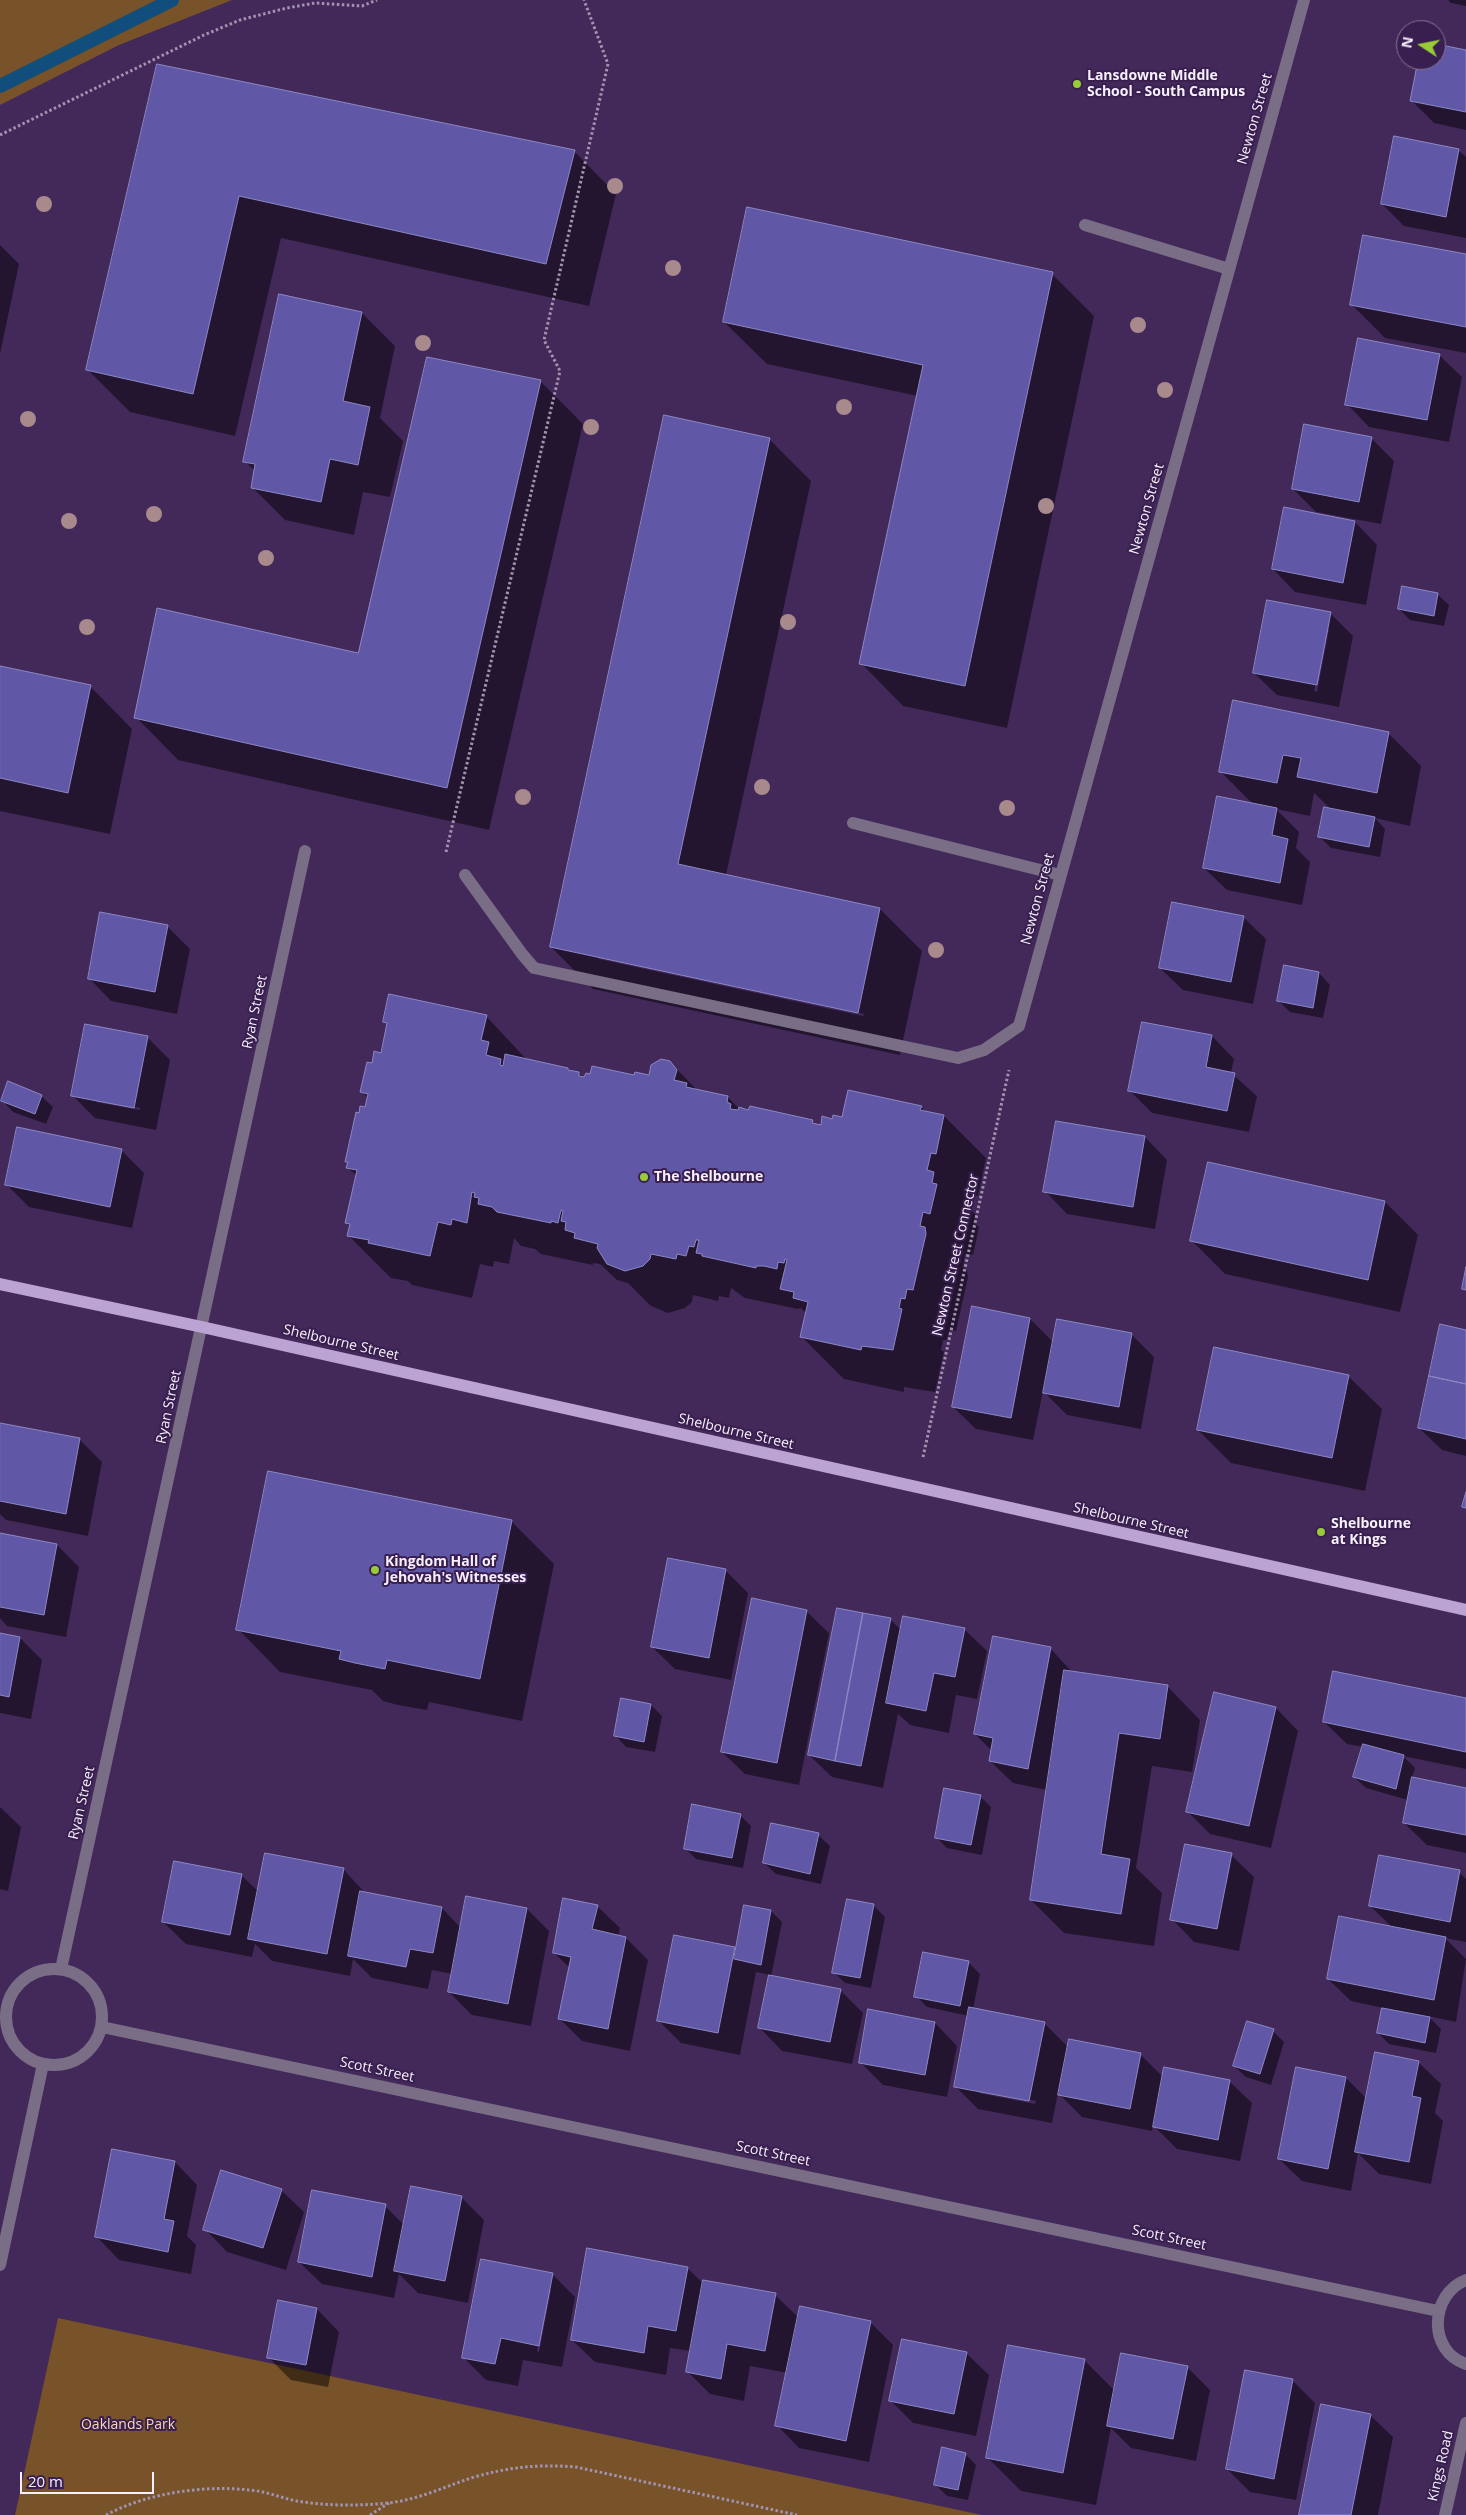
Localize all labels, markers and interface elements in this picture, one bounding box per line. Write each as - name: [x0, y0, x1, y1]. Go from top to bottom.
- north arrow: [1396, 20, 1446, 70]
- text: N: [1396, 35, 1417, 50]
- place label: Lansdowne Middle School - South Campus: [1087, 68, 1245, 100]
- street label: Newton Street: [1234, 72, 1276, 166]
- marker: Lansdowne Middle School - South Campus: [1071, 78, 1083, 90]
- street label: Newton Street: [1126, 462, 1168, 556]
- street label: Newton Street: [1018, 851, 1058, 947]
- street label: Ryan Street: [239, 974, 271, 1050]
- place label: The Shelbourne: [654, 1169, 763, 1185]
- marker: The Shelbourne: [638, 1171, 650, 1183]
- street label: Newton Street Connector: [929, 1172, 983, 1338]
- street label: Shelbourne Street: [282, 1322, 400, 1364]
- street label: Ryan Street: [153, 1369, 185, 1445]
- street label: Shelbourne Street: [677, 1411, 795, 1453]
- street label: Shelbourne Street: [1072, 1500, 1190, 1542]
- place label: Shelbourne at Kings: [1331, 1516, 1411, 1548]
- marker: Shelbourne at Kings: [1315, 1526, 1327, 1538]
- place label: Kingdom Hall of Jehovah's Witnesses: [385, 1554, 526, 1586]
- marker: Kingdom Hall of Jehovah's Witnesses: [369, 1564, 381, 1576]
- street label: Ryan Street: [65, 1765, 99, 1841]
- street label: Scott Street: [338, 2054, 416, 2086]
- street label: Scott Street: [734, 2138, 812, 2170]
- street label: Scott Street: [1130, 2222, 1208, 2254]
- park label: Oaklands Park: [81, 2417, 175, 2433]
- street label: Kings Road: [1425, 2429, 1457, 2503]
- scale bar: [22, 2462, 156, 2494]
- text: 20 m: [28, 2471, 63, 2491]

